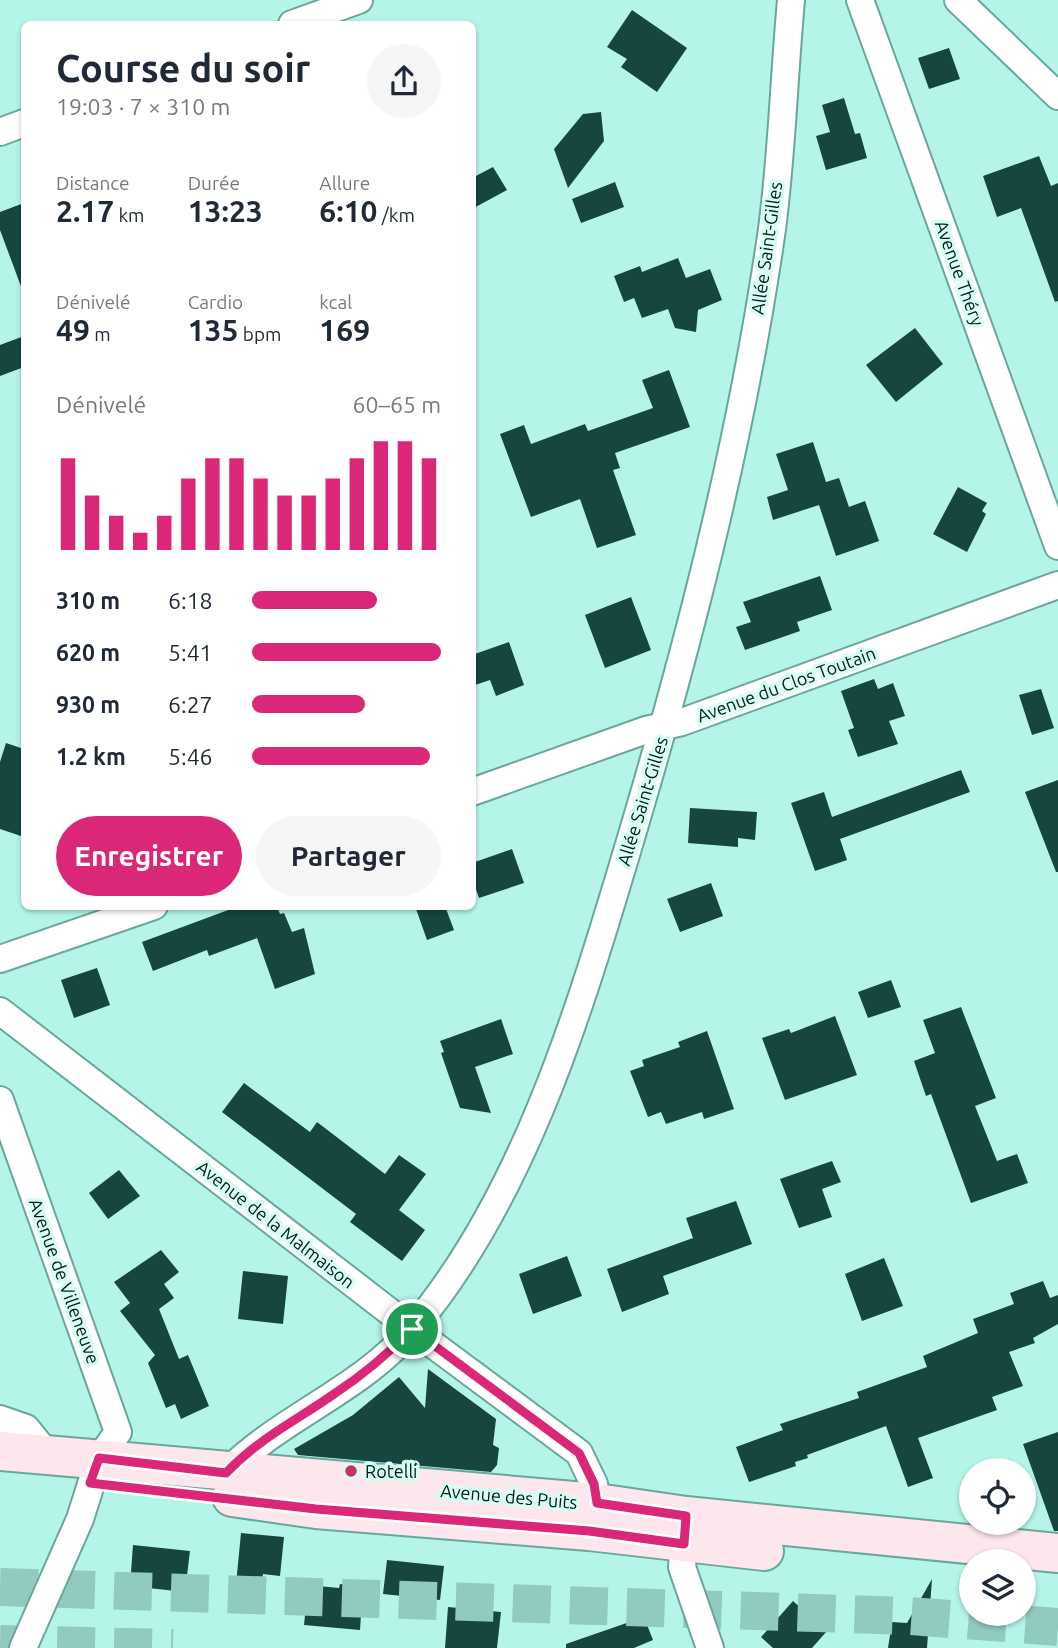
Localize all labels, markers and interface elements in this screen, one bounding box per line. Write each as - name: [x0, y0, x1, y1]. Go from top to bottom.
- button: share: [367, 44, 441, 118]
- text: Course du soir: [56, 47, 310, 89]
- text: 19:03 · 7 × 310 m: [56, 94, 230, 119]
- text: Distance: [56, 172, 130, 194]
- text: Durée: [188, 172, 240, 194]
- text: Allure: [319, 172, 370, 194]
- street label: Allée Saint-Gilles: [747, 180, 785, 316]
- text: 2.17: [56, 194, 114, 228]
- text: 13:23: [188, 194, 263, 228]
- text: 6:10: [319, 194, 377, 228]
- text: km: [114, 204, 144, 226]
- text: /km: [377, 204, 415, 226]
- street label: Avenue Théry: [932, 217, 988, 329]
- text: Dénivelé: [56, 291, 131, 313]
- text: Cardio: [188, 291, 243, 313]
- text: kcal: [319, 291, 352, 313]
- text: 49: [56, 313, 90, 347]
- text: 135: [188, 313, 238, 347]
- text: 169: [319, 313, 370, 347]
- text: m: [90, 323, 111, 345]
- text: bpm: [238, 323, 281, 345]
- text: Dénivelé: [56, 392, 146, 417]
- text: 60–65 m: [353, 392, 441, 417]
- text: 310 m: [56, 588, 120, 613]
- text: 6:18: [168, 588, 213, 613]
- text: 620 m: [56, 640, 120, 665]
- text: 5:41: [168, 640, 213, 665]
- street label: Avenue du Clos Toutain: [694, 642, 878, 726]
- text: 930 m: [56, 692, 120, 717]
- text: 6:27: [168, 692, 213, 717]
- street label: Allée Saint-Gilles: [613, 734, 671, 868]
- text: 1.2 km: [56, 744, 126, 769]
- text: 5:46: [168, 744, 213, 769]
- button: Enregistrer: [56, 816, 242, 896]
- button: Partager: [256, 816, 441, 896]
- street label: Avenue de la Malmaison: [193, 1156, 359, 1292]
- street label: Avenue de Villeneuve: [26, 1196, 104, 1366]
- pin: [382, 1299, 442, 1359]
- icon: arrive: [393, 1310, 431, 1348]
- map controls: [959, 1458, 1036, 1626]
- button: locate: [959, 1458, 1036, 1535]
- place label: Rotelli: [365, 1461, 418, 1481]
- marker: Rotelli: [343, 1463, 359, 1479]
- street label: Avenue des Puits: [440, 1480, 579, 1512]
- button: layers: [959, 1549, 1036, 1626]

